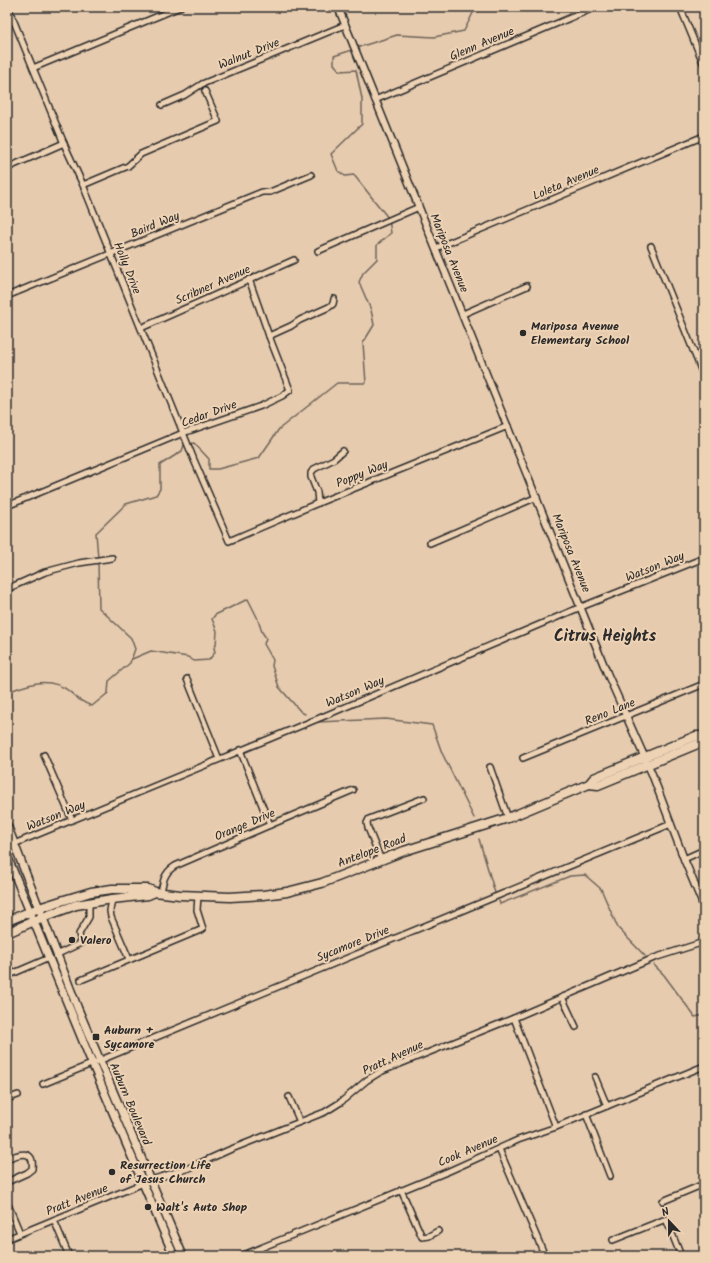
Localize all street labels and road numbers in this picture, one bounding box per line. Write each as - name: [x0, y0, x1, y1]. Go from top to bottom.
- street label: Glenn Avenue: [447, 22, 518, 66]
- street label: Walnut Drive: [215, 33, 283, 75]
- street label: Loleta Avenue: [530, 160, 603, 206]
- street label: Baird Way: [128, 206, 183, 243]
- street label: Mariposa Avenue: [424, 211, 474, 296]
- street label: Holly Drive: [108, 239, 146, 298]
- street label: Scribner Avenue: [172, 260, 254, 310]
- street label: Cedar Drive: [178, 395, 240, 433]
- street label: Poppy Way: [333, 455, 391, 493]
- street label: Mariposa Avenue: [546, 511, 596, 596]
- street label: Watson Way: [623, 546, 688, 587]
- street label: Watson Way: [323, 671, 388, 713]
- street label: Reno Lane: [582, 693, 639, 731]
- street label: Watson Way: [24, 795, 89, 836]
- street label: Orange Drive: [212, 803, 279, 846]
- street label: Antelope Road: [335, 829, 410, 873]
- street label: Sycamore Drive: [314, 921, 393, 967]
- street label: Pratt Avenue: [359, 1035, 427, 1080]
- street label: Auburn Boulevard: [104, 1060, 156, 1149]
- street label: Cook Avenue: [435, 1130, 502, 1172]
- street label: Pratt Avenue: [43, 1179, 111, 1221]

